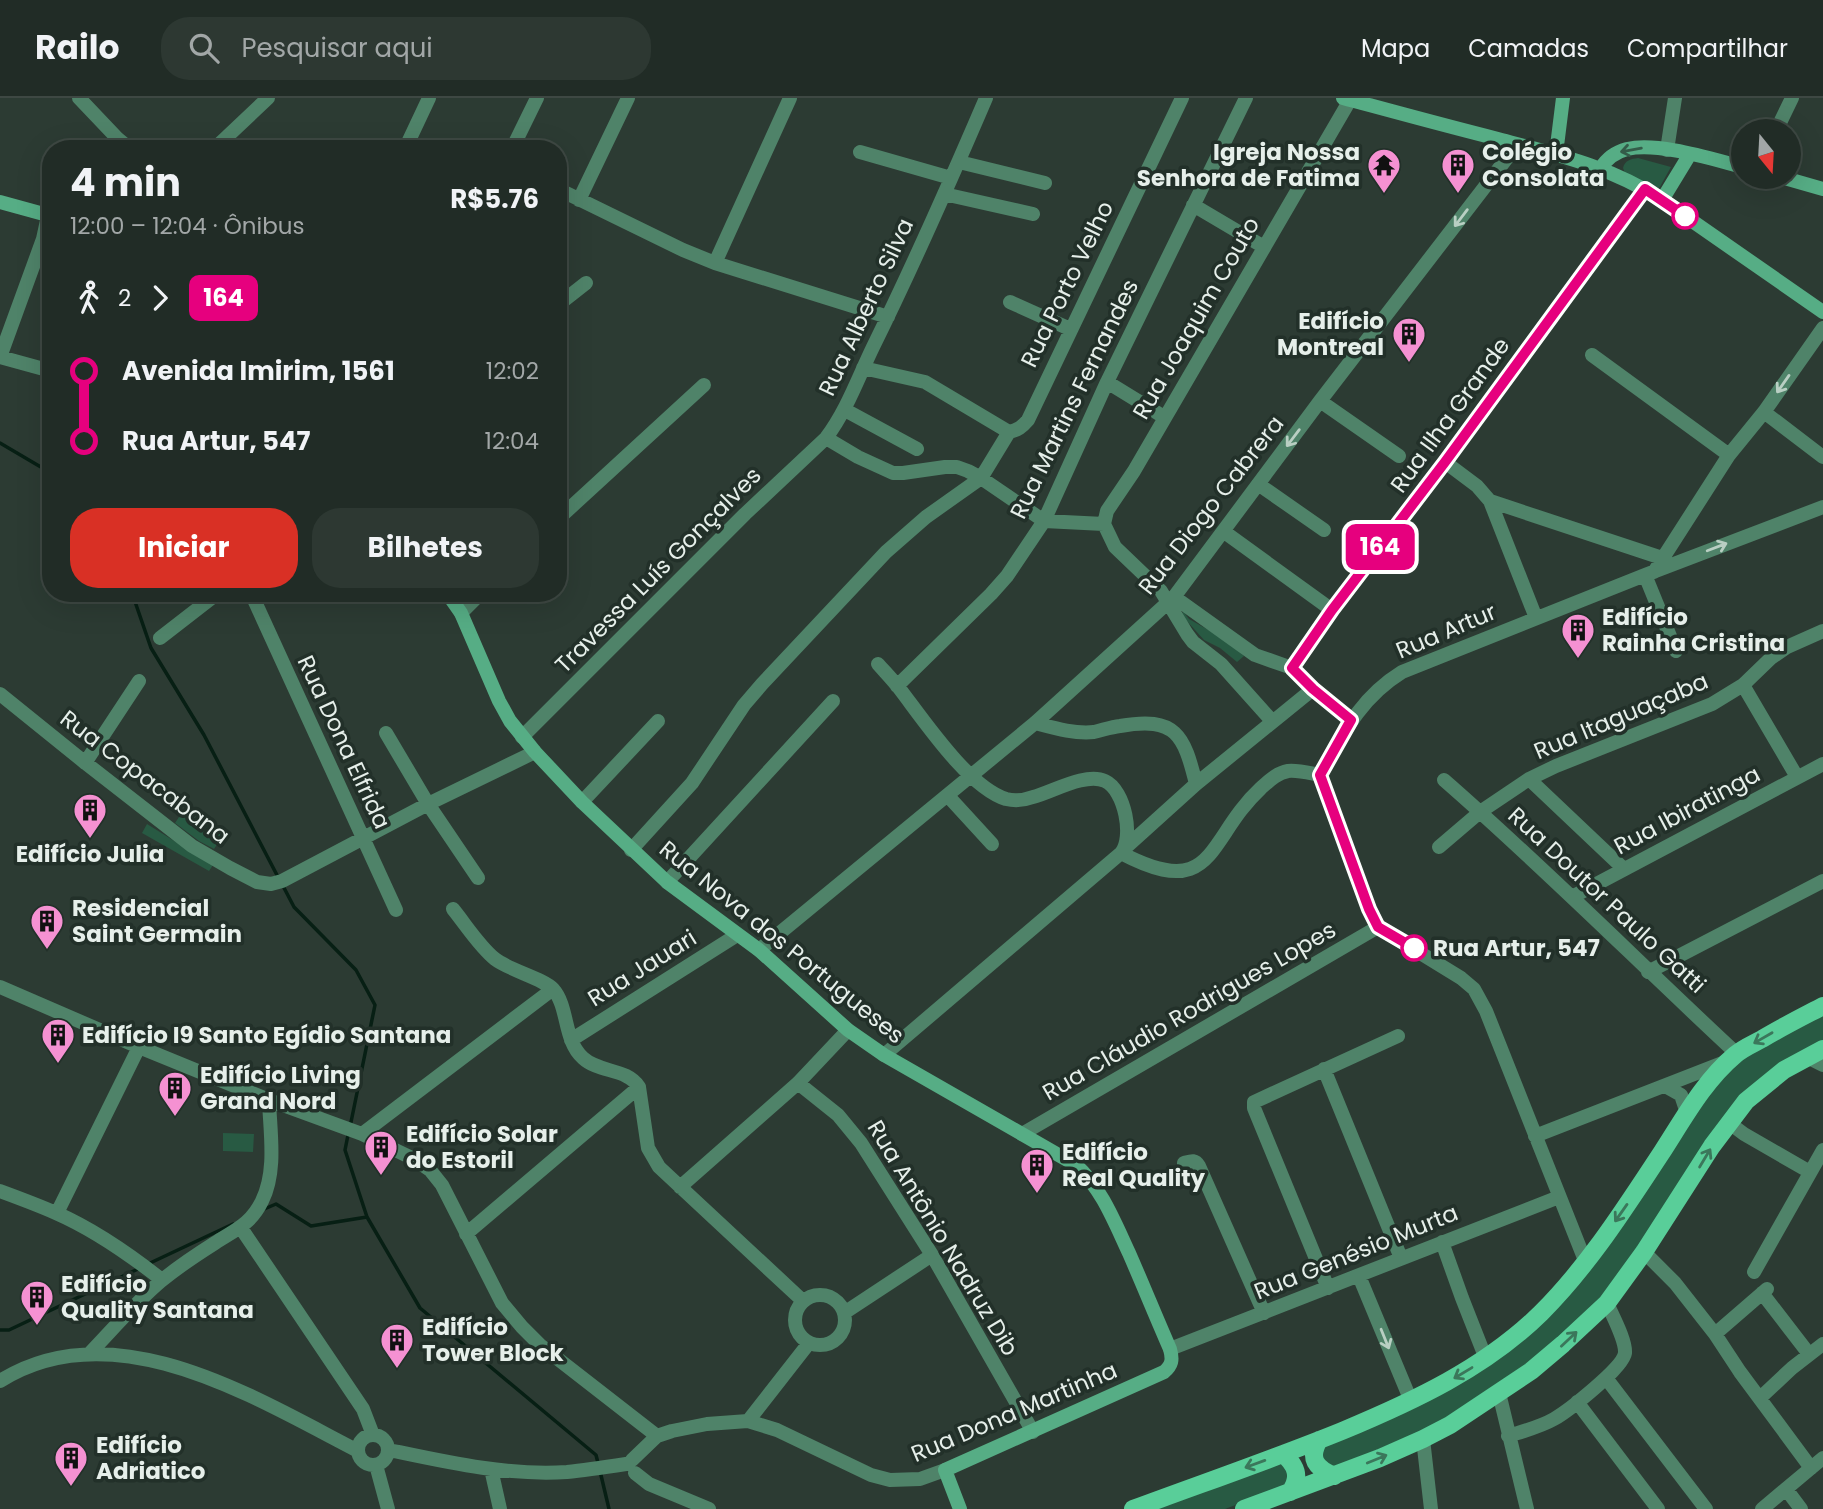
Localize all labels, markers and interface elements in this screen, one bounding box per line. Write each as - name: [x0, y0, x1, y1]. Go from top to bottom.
- search box: [161, 17, 651, 80]
- text: Railo: [35, 24, 119, 71]
- icon: search: [185, 29, 223, 67]
- text: Pesquisar aqui: [241, 30, 433, 66]
- text: Mapa: [1361, 32, 1430, 65]
- text: Camadas: [1468, 32, 1589, 65]
- text: Compartilhar: [1627, 32, 1788, 65]
- north arrow: [1731, 119, 1801, 189]
- map controls: [1731, 119, 1801, 189]
- place label: Igreja Nossa Senhora de Fatima: [1137, 136, 1360, 194]
- place label: Colégio Consolata: [1482, 136, 1605, 194]
- one-way arrow: [1620, 144, 1643, 157]
- temple icon: Igreja Nossa Senhora de Fatima: [1365, 146, 1403, 195]
- building icon: Colégio Consolata: [1439, 146, 1477, 195]
- text: 4 min: [70, 156, 181, 209]
- text: R$5.76: [450, 181, 539, 217]
- street label: Rua Porto Velho: [1013, 196, 1121, 372]
- unlabelled marker: [1672, 203, 1698, 229]
- one-way arrow: [1453, 208, 1468, 227]
- text: 12:00 – 12:04 · Ônibus: [70, 210, 305, 242]
- street label: Rua Joaquim Couto: [1125, 211, 1267, 425]
- street label: Rua Alberto Silva: [811, 213, 921, 401]
- street label: Rua Martins Fernandes: [1002, 274, 1146, 524]
- icon: walk: [70, 279, 108, 317]
- icon: forward: [141, 279, 179, 317]
- text: 164: [203, 281, 244, 314]
- text: 2: [118, 282, 131, 314]
- place label: Edifício Montreal: [1277, 305, 1384, 363]
- building icon: Edifício Montreal: [1390, 315, 1428, 364]
- street label: Rua Ilha Grande: [1383, 331, 1517, 499]
- text: Avenida Imirim, 1561: [122, 353, 395, 389]
- text: 12:02: [486, 355, 539, 387]
- one-way arrow: [1776, 374, 1790, 393]
- street label: Rua Diogo Cabrera: [1131, 409, 1291, 601]
- text: Rua Artur, 547: [122, 423, 311, 459]
- text: 12:04: [485, 425, 539, 457]
- one-way arrow: [1285, 428, 1300, 446]
- street label: Travessa Luís Gonçalves: [548, 460, 768, 680]
- button: Iniciar: [70, 508, 298, 588]
- button: Bilhetes: [312, 508, 539, 588]
- line badge: 164: [1340, 524, 1420, 570]
- text: 164: [1360, 530, 1400, 563]
- one-way arrow: [1706, 540, 1728, 553]
- street label: Rua Artur: [1391, 596, 1501, 666]
- place label: Edifício Rainha Cristina: [1602, 601, 1785, 659]
- building icon: Edifício Rainha Cristina: [1559, 611, 1597, 660]
- street label: Rua Dona Elfrida: [290, 650, 398, 834]
- street label: Rua Itaguaçaba: [1529, 665, 1713, 767]
- street label: Rua Copacabana: [54, 703, 236, 851]
- street label: Rua Ibiratinga: [1608, 758, 1766, 862]
- building icon: Edifício Julia: [71, 791, 109, 840]
- street label: Rua Doutor Paulo Gatti: [1501, 800, 1713, 1000]
- street label: Rua Nova dos Portugueses: [653, 833, 911, 1051]
- place label: Edifício Julia: [16, 838, 164, 870]
- place label: Residencial Saint Germain: [72, 892, 242, 950]
- building icon: Residencial Saint Germain: [28, 902, 66, 951]
- street label: Rua Cláudio Rodrigues Lopes: [1036, 914, 1342, 1108]
- street label: Rua Jauari: [582, 922, 702, 1014]
- place label: Rua Artur, 547: [1433, 932, 1600, 964]
- marker: Rua Artur, 547: [1401, 935, 1427, 961]
- building icon: Edifício I9 Santo Egídio Santana: [39, 1016, 77, 1065]
- place label: Edifício I9 Santo Egídio Santana: [82, 1019, 451, 1051]
- one-way arrow: [1753, 1031, 1773, 1045]
- place label: Edifício Living Grand Nord: [200, 1059, 361, 1117]
- building icon: Edifício Living Grand Nord: [156, 1069, 194, 1118]
- street label: Rua Antônio Nadruz Dib: [860, 1114, 1026, 1362]
- place label: Edifício Solar do Estoril: [406, 1118, 558, 1176]
- building icon: Edifício Solar do Estoril: [362, 1128, 400, 1177]
- place label: Edifício Real Quality: [1062, 1136, 1206, 1194]
- building icon: Edifício Real Quality: [1018, 1146, 1056, 1195]
- one-way arrow: [1698, 1149, 1712, 1169]
- street label: Rua Genésio Murta: [1249, 1197, 1463, 1307]
- one-way arrow: [1614, 1203, 1628, 1222]
- place label: Edifício Quality Santana: [61, 1268, 254, 1326]
- building icon: Edifício Quality Santana: [18, 1278, 56, 1327]
- place label: Edifício Tower Block: [422, 1311, 565, 1369]
- building icon: Edifício Tower Block: [378, 1321, 416, 1370]
- one-way arrow: [1379, 1327, 1392, 1349]
- one-way arrow: [1560, 1331, 1578, 1347]
- street label: Rua Dona Martinha: [906, 1354, 1122, 1470]
- one-way arrow: [1453, 1366, 1473, 1380]
- place label: Edifício Adriatico: [96, 1429, 206, 1487]
- building icon: Edifício Adriatico: [52, 1439, 90, 1488]
- one-way arrow: [1366, 1452, 1387, 1465]
- one-way arrow: [1244, 1459, 1266, 1472]

